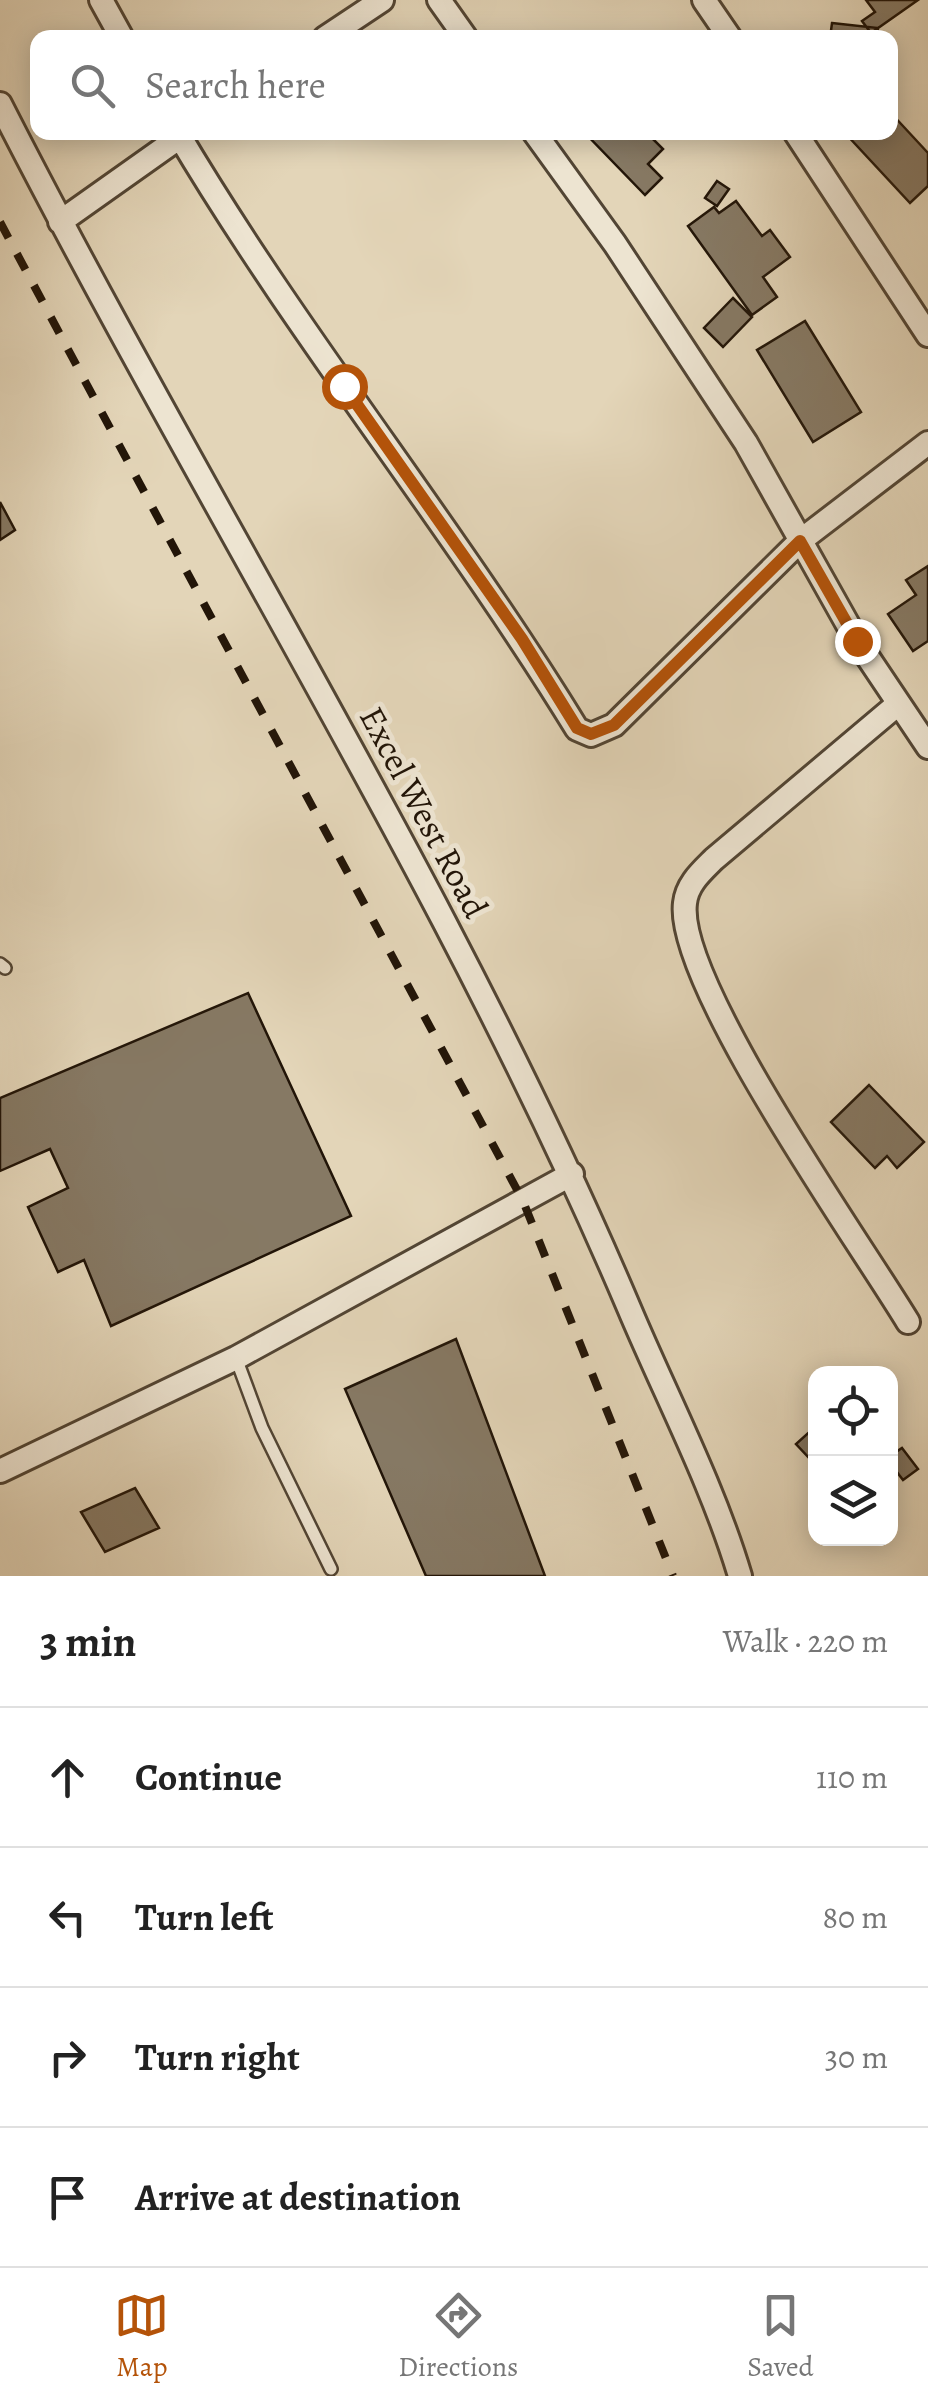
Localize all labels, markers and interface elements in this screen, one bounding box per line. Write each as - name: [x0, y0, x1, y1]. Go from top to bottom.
- search box: [30, 30, 898, 140]
- icon: search: [65, 58, 120, 113]
- text: Search here: [145, 59, 326, 111]
- route start: [322, 364, 368, 410]
- route end: [835, 619, 881, 665]
- street label: Excel West Road: [348, 698, 500, 926]
- map controls: [808, 1366, 898, 1546]
- button: locate: [808, 1366, 898, 1456]
- button: layers: [808, 1456, 898, 1546]
- text: 3 min: [40, 1613, 136, 1670]
- text: Walk · 220 m: [723, 1619, 888, 1663]
- icon: ahead: [40, 1750, 95, 1805]
- text: Continue: [135, 1751, 282, 1803]
- text: 110 m: [816, 1755, 888, 1799]
- icon: left: [40, 1890, 95, 1945]
- text: Turn left: [135, 1891, 274, 1943]
- text: 80 m: [822, 1895, 888, 1939]
- icon: right: [40, 2030, 95, 2085]
- text: Turn right: [135, 2031, 300, 2083]
- text: 30 m: [825, 2035, 888, 2079]
- icon: arrive: [40, 2170, 95, 2225]
- text: Arrive at destination: [135, 2171, 461, 2223]
- tab: Map: [114, 2288, 169, 2386]
- tab: Directions: [398, 2288, 518, 2386]
- tab: Saved: [747, 2288, 814, 2386]

